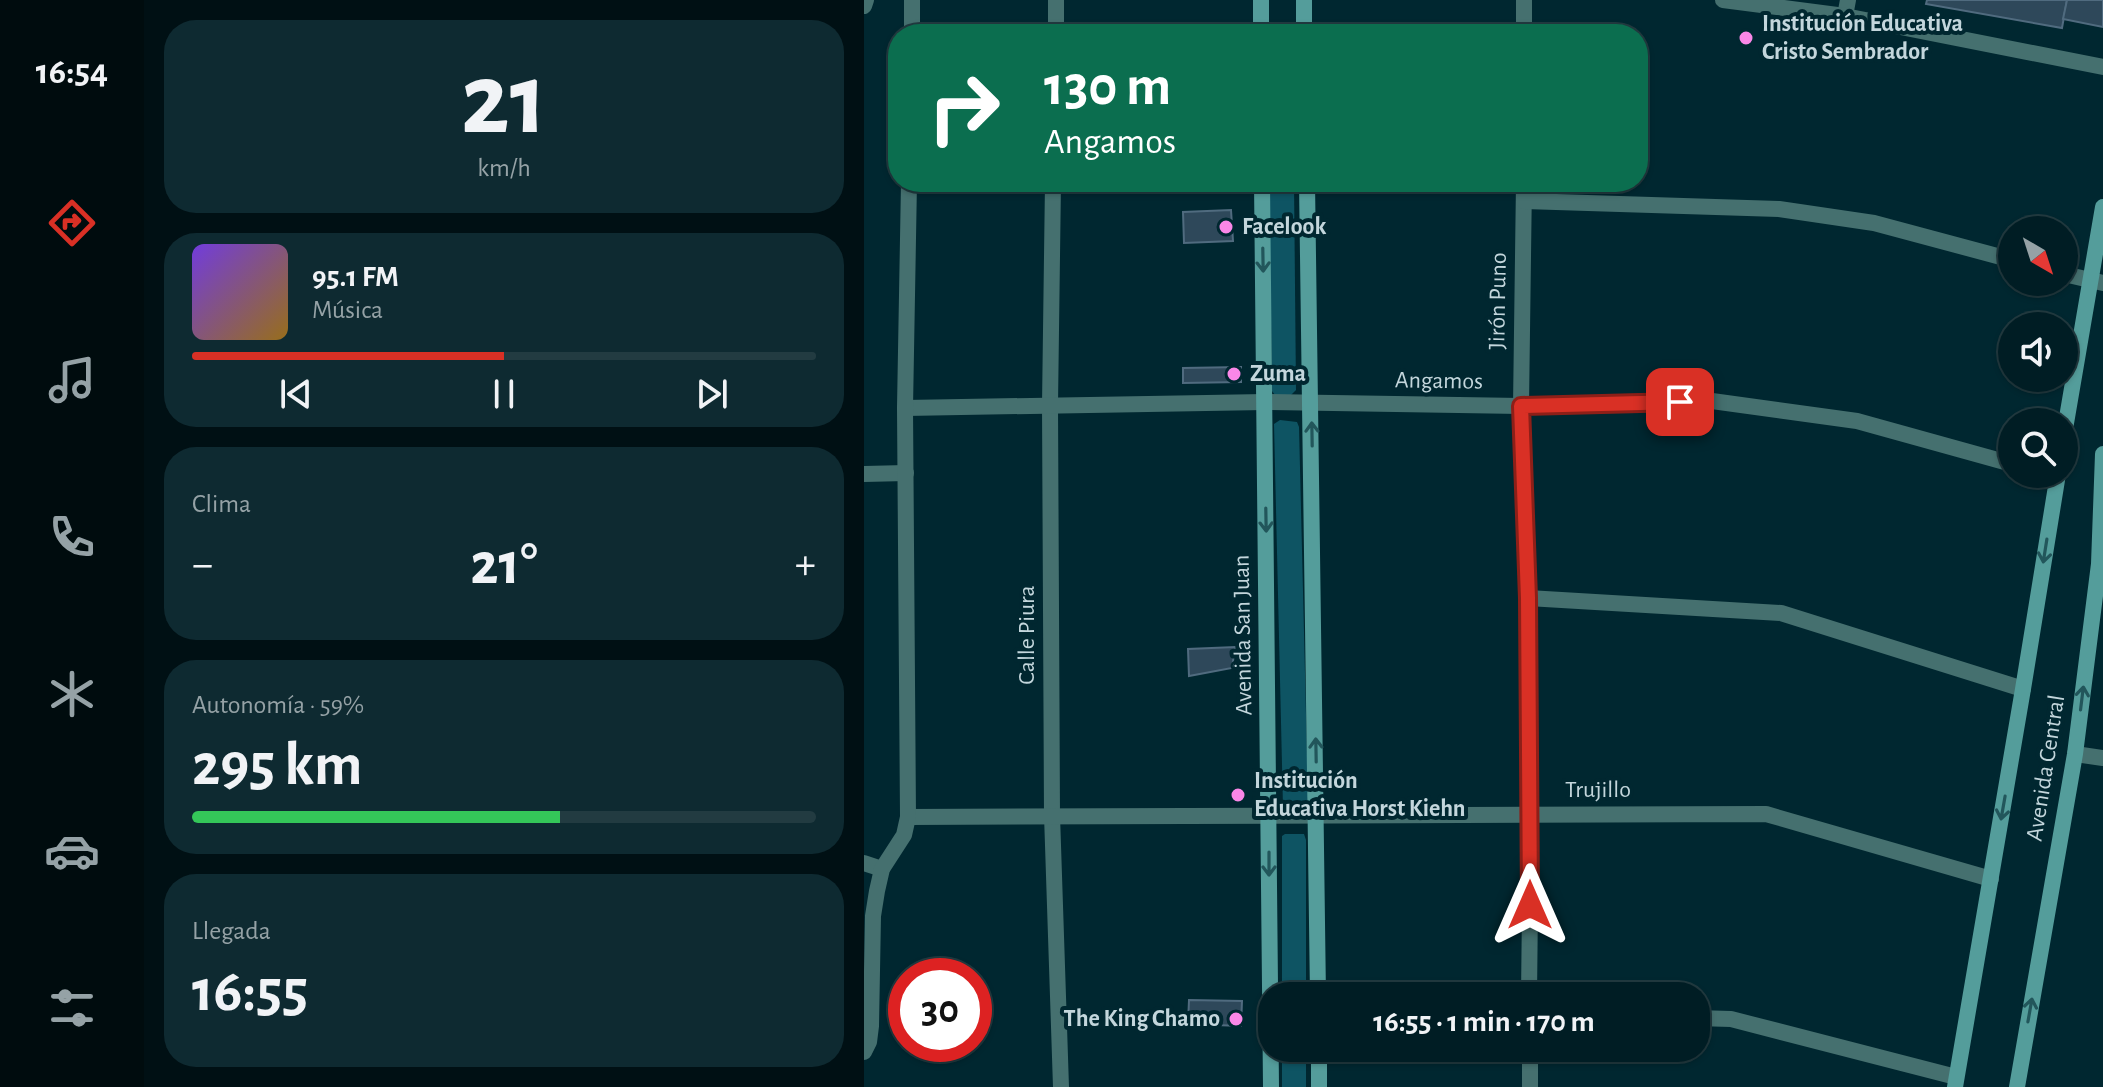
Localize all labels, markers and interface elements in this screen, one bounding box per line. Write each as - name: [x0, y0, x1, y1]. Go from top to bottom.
- place label: Institución Educativa Cristo Sembrador: [1762, 12, 1963, 64]
- marker: Institución Educativa Cristo Sembrador: [1737, 29, 1755, 47]
- text: 21: [461, 49, 547, 153]
- text: 16:54: [36, 54, 108, 90]
- icon: right: [912, 56, 1016, 160]
- text: 130 m: [1044, 59, 1171, 115]
- text: Angamos: [1044, 124, 1176, 160]
- text: km/h: [477, 155, 531, 181]
- icon: directions: [44, 195, 100, 251]
- place label: Facelook: [1242, 215, 1326, 239]
- north arrow: [1998, 216, 2078, 296]
- map controls: [1998, 216, 2078, 488]
- marker: Facelook: [1217, 218, 1235, 236]
- one-way arrow: [1255, 246, 1271, 273]
- street label: Jirón Puno: [1485, 252, 1511, 350]
- text: 95.1 FM: [312, 262, 399, 292]
- text: Música: [312, 297, 383, 323]
- button: sound: [1998, 312, 2078, 392]
- icon: music: [44, 352, 100, 408]
- place label: Zuma: [1250, 362, 1306, 386]
- marker: Zuma: [1225, 365, 1243, 383]
- street label: Angamos: [1395, 368, 1483, 394]
- pin: [1646, 368, 1714, 436]
- icon: previous: [274, 372, 318, 416]
- icon: pause: [482, 372, 526, 416]
- icon: next: [690, 372, 734, 416]
- icon: arrive: [1658, 380, 1702, 424]
- button: search: [1998, 408, 2078, 488]
- one-way arrow: [1304, 421, 1320, 448]
- text: Clima: [192, 491, 251, 517]
- one-way arrow: [1258, 506, 1274, 533]
- icon: phone: [44, 509, 100, 565]
- text: 21°: [470, 535, 538, 595]
- one-way arrow: [2037, 538, 2052, 563]
- text: −: [192, 543, 213, 587]
- text: +: [795, 543, 816, 587]
- street label: Avenida San Juan: [1230, 554, 1256, 716]
- street label: Calle Piura: [1015, 585, 1039, 685]
- icon: climate: [44, 666, 100, 722]
- one-way arrow: [2075, 686, 2090, 712]
- text: Autonomía · 59%: [192, 692, 364, 718]
- street label: Avenida Central: [2023, 693, 2069, 843]
- text: 295 km: [192, 736, 362, 796]
- one-way arrow: [1308, 737, 1324, 764]
- place label: Institución Educativa Horst Kiehn: [1254, 769, 1466, 821]
- street label: Trujillo: [1565, 778, 1631, 802]
- marker: Institución Educativa Horst Kiehn: [1229, 786, 1247, 804]
- one-way arrow: [1995, 794, 2010, 820]
- icon: car: [44, 823, 100, 879]
- one-way arrow: [1261, 850, 1277, 877]
- position arrow: [1488, 863, 1572, 947]
- text: Llegada: [192, 918, 271, 944]
- speed limit sign: 30: [888, 958, 992, 1062]
- text: 16:55: [192, 962, 308, 1022]
- icon: filters: [44, 980, 100, 1036]
- one-way arrow: [2024, 998, 2039, 1023]
- place label: The King Chamo: [1064, 1007, 1220, 1031]
- text: 16:55 · 1 min · 170 m: [1373, 1007, 1595, 1037]
- marker: The King Chamo: [1227, 1010, 1245, 1028]

